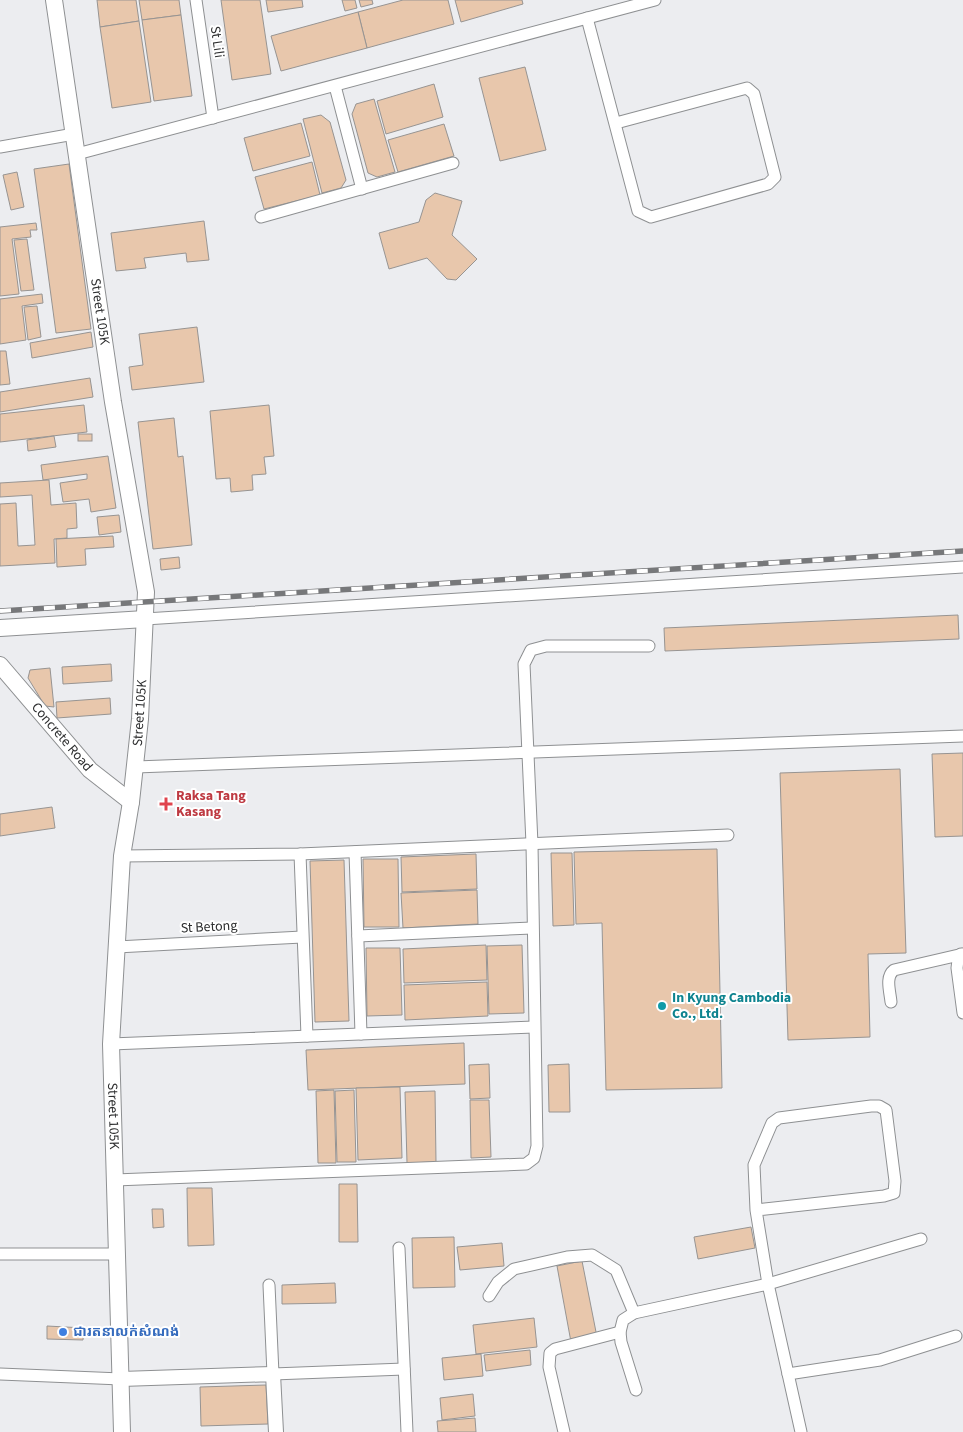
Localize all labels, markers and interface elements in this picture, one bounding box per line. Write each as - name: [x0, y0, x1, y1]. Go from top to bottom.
- street label: St Lili: [205, 25, 229, 59]
- street label: Street 105K: [85, 277, 115, 347]
- street label: Street 105K: [128, 678, 152, 747]
- street label: Concrete Road: [26, 698, 97, 776]
- place label: Raksa Tang Kasang: [176, 786, 246, 822]
- marker: Raksa Tang Kasang: [160, 798, 172, 810]
- street label: St Betong: [180, 916, 238, 938]
- place label: In Kyung Cambodia Co., Ltd.: [672, 988, 791, 1024]
- marker: In Kyung Cambodia Co., Ltd.: [656, 1000, 668, 1012]
- street label: Street 105K: [102, 1082, 124, 1151]
- place label: ជារតនាលក់សំណង់: [73, 1322, 179, 1342]
- marker: ជារតនាលក់សំណង់: [57, 1326, 69, 1338]

